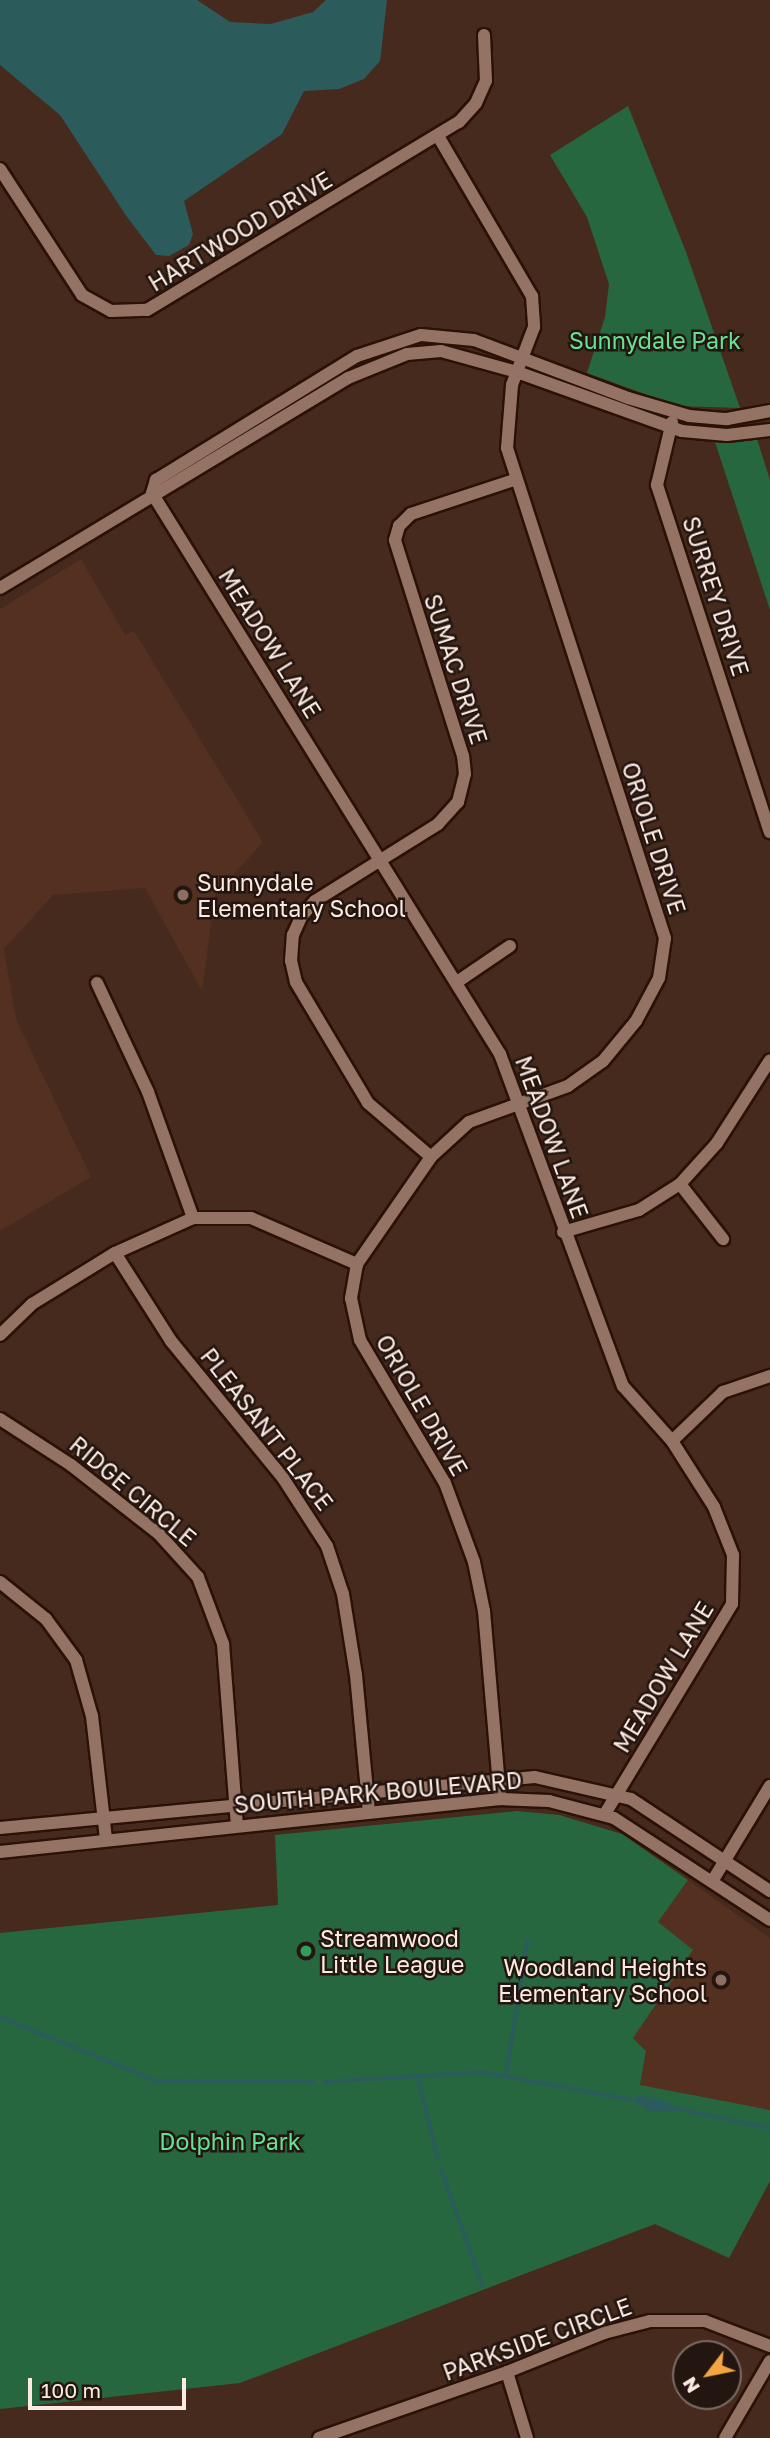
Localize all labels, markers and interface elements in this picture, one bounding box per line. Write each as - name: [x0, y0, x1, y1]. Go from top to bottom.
- street label: HARTWOOD DRIVE: [143, 165, 337, 297]
- park label: Sunnydale Park: [569, 326, 741, 354]
- street label: SURREY DRIVE: [677, 513, 755, 679]
- street label: MEADOW LANE: [213, 563, 327, 723]
- street label: SUMAC DRIVE: [419, 591, 493, 747]
- street label: ORIOLE DRIVE: [616, 759, 692, 917]
- place label: Sunnydale Elementary School: [197, 868, 406, 922]
- marker: Sunnydale Elementary School: [175, 887, 191, 903]
- street label: MEADOW LANE: [510, 1052, 594, 1222]
- street label: ORIOLE DRIVE: [371, 1330, 473, 1480]
- street label: PLEASANT PLACE: [195, 1342, 339, 1516]
- street label: RIDGE CIRCLE: [64, 1430, 202, 1552]
- street label: MEADOW LANE: [607, 1597, 719, 1757]
- street label: SOUTH PARK BOULEVARD: [233, 1766, 523, 1818]
- place label: Streamwood Little League: [320, 1924, 464, 1978]
- marker: Streamwood Little League: [298, 1943, 314, 1959]
- place label: Woodland Heights Elementary School: [498, 1953, 707, 2007]
- marker: Woodland Heights Elementary School: [713, 1972, 729, 1988]
- park label: Dolphin Park: [159, 2127, 301, 2155]
- street label: PARKSIDE CIRCLE: [439, 2292, 635, 2386]
- north arrow: [672, 2340, 742, 2410]
- scale bar: [32, 2364, 189, 2408]
- text: N: [677, 2373, 704, 2398]
- text: 100 m: [41, 2377, 101, 2403]

